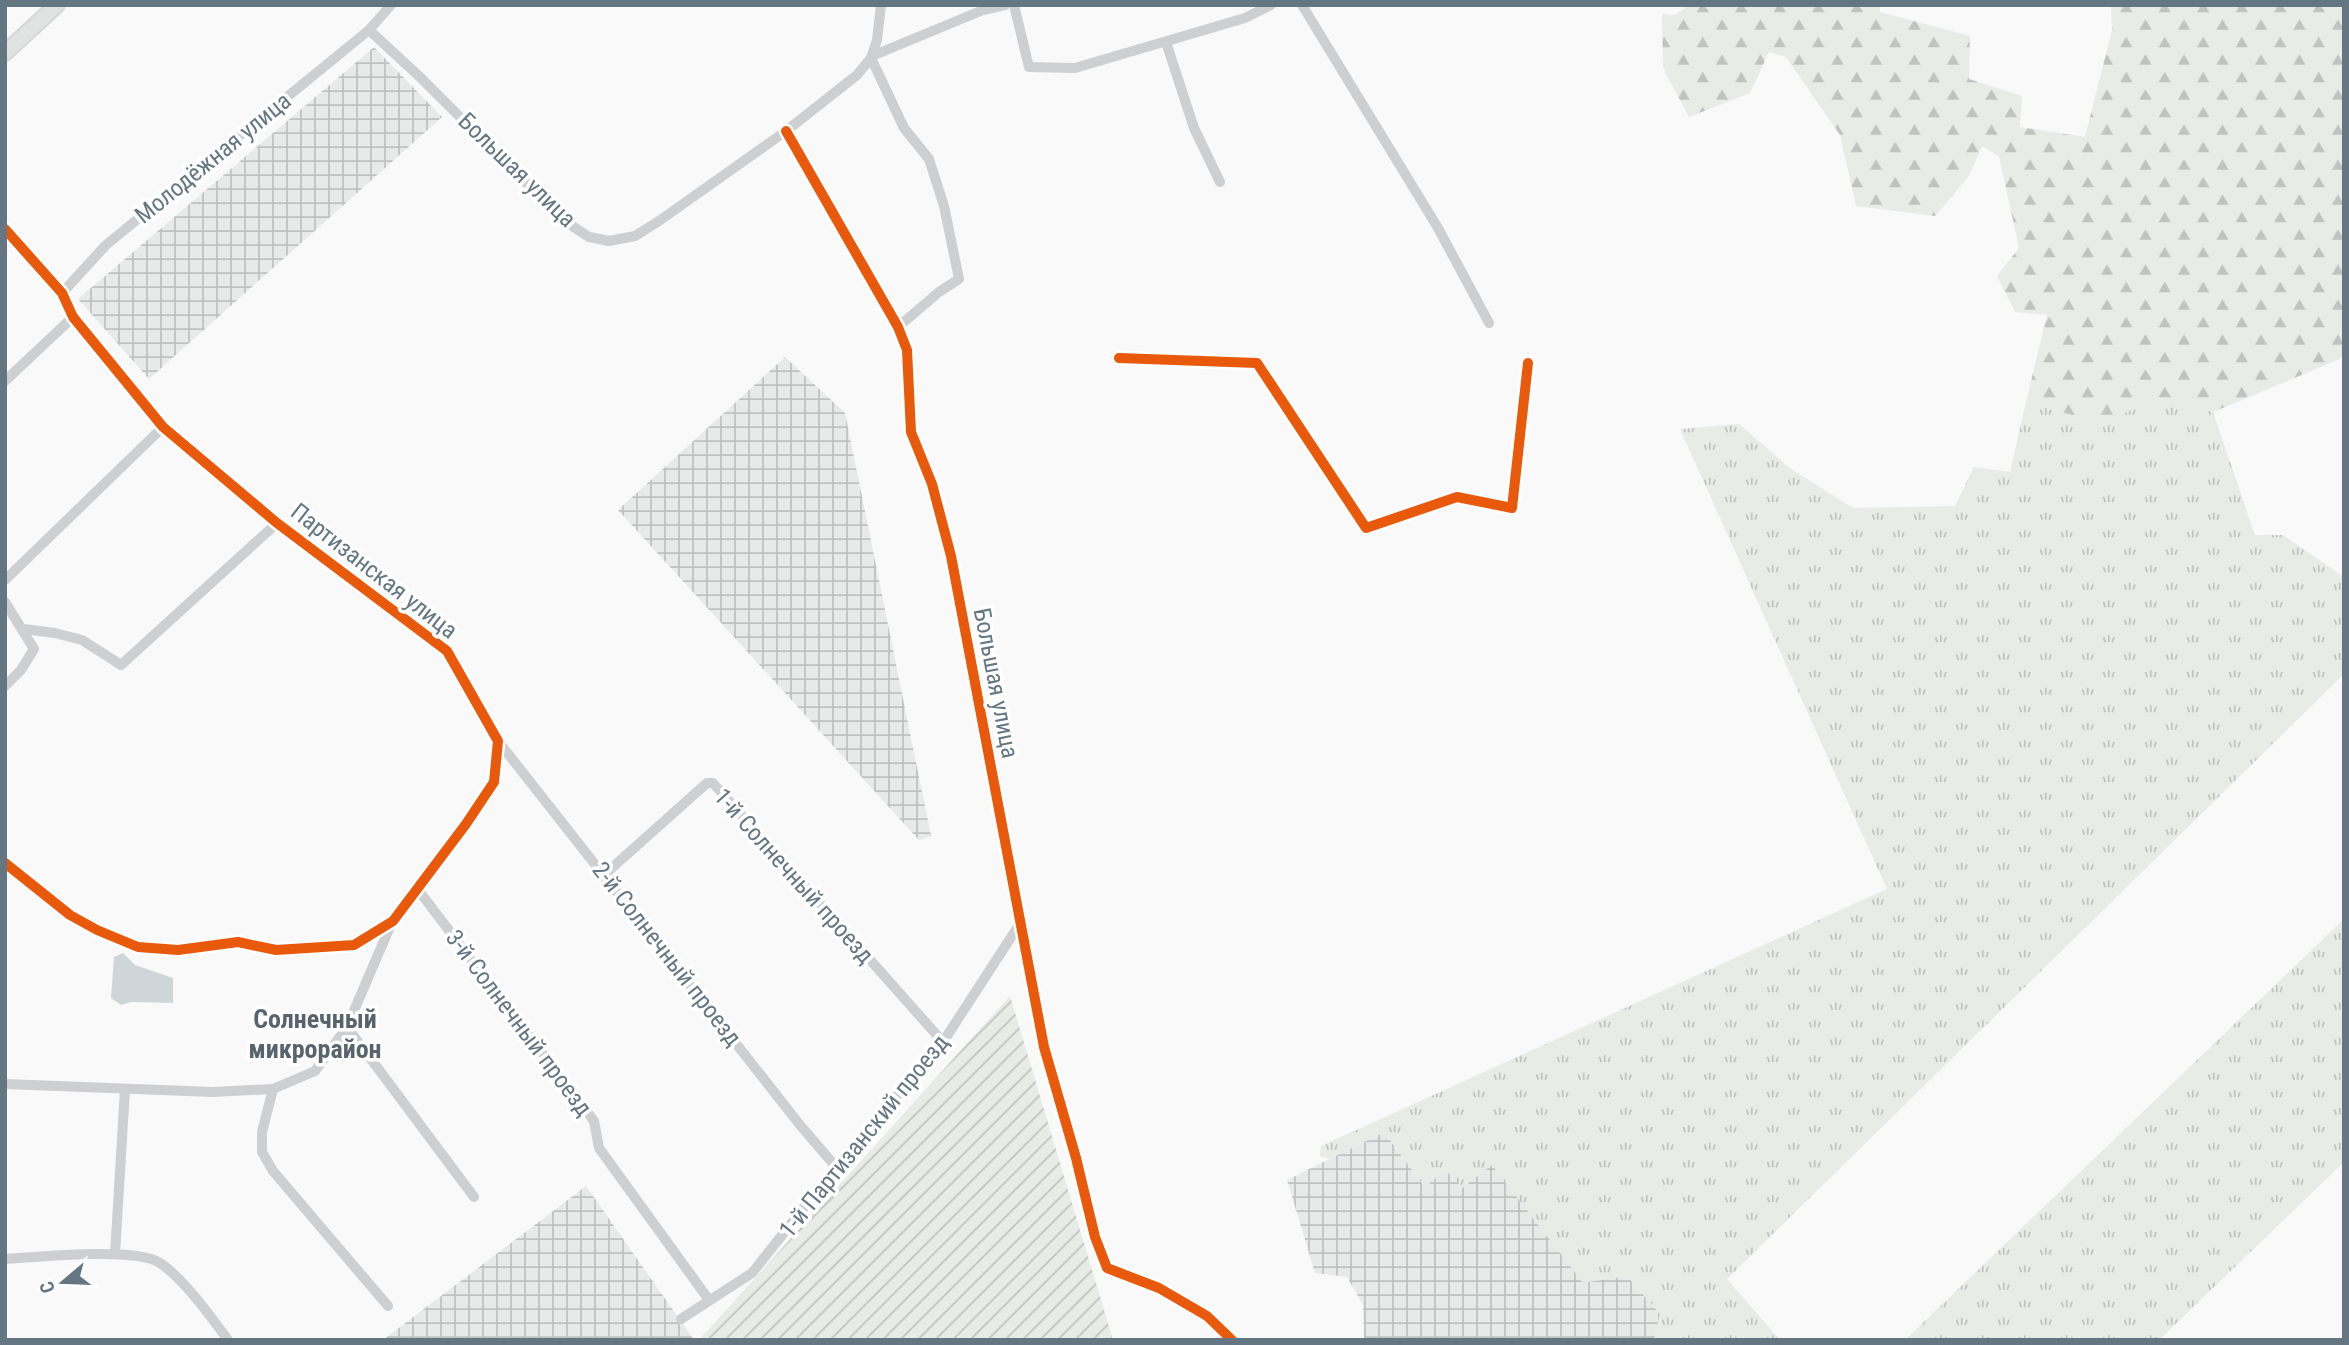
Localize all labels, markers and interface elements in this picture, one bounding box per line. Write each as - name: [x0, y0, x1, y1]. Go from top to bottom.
- street label: Молодёжная улица: [129, 87, 297, 229]
- street label: Большая улица: [452, 107, 582, 233]
- street label: Партизанская улица: [285, 497, 463, 645]
- street label: Большая улица: [968, 606, 1024, 760]
- street label: 1-й Солнечный проезд: [708, 783, 880, 969]
- street label: 2-й Солнечный проезд: [587, 857, 748, 1052]
- street label: 3-й Солнечный проезд: [440, 925, 598, 1122]
- district label: Солнечный микрорайон: [248, 1004, 382, 1064]
- street label: 1-й Партизанский проезд: [773, 1029, 955, 1243]
- north arrow: [28, 1247, 98, 1317]
- text: С: [35, 1278, 60, 1296]

